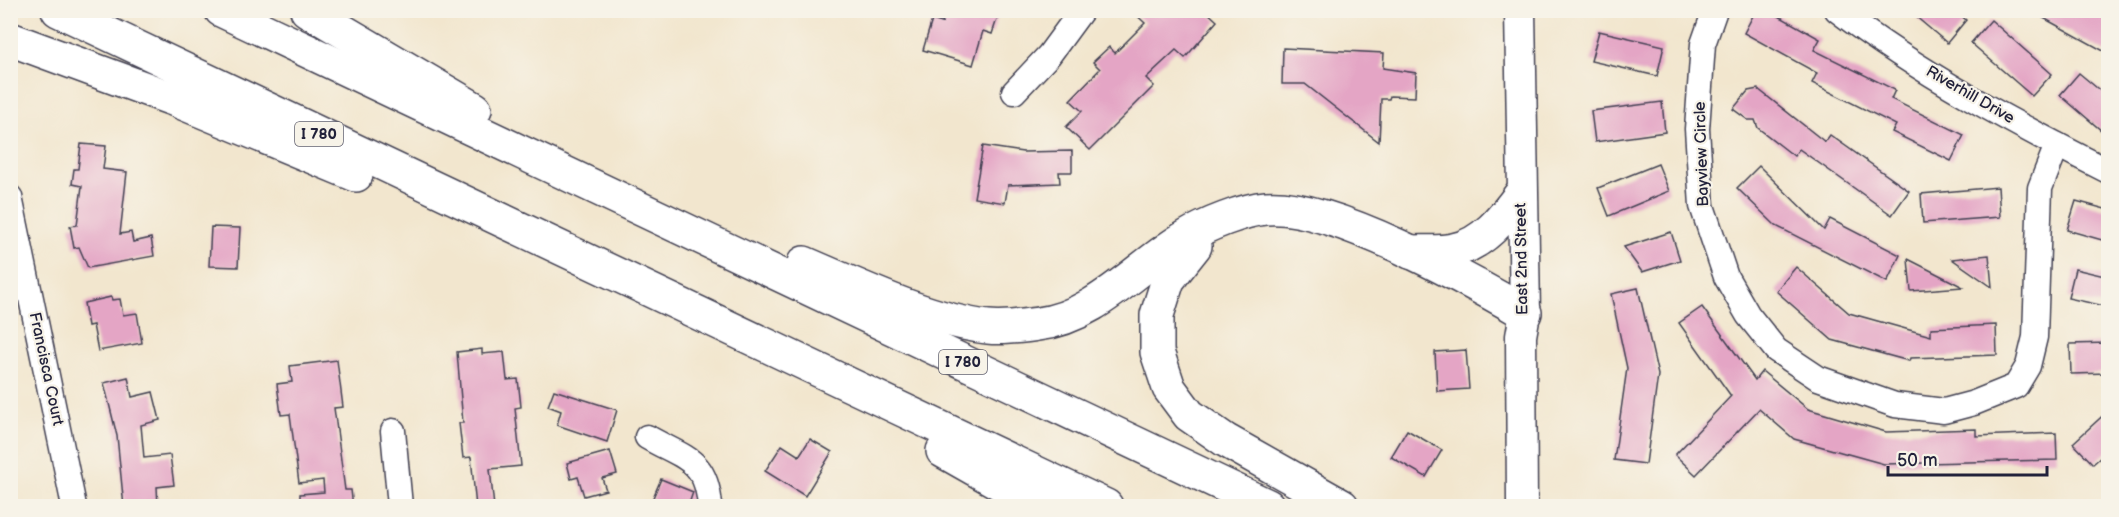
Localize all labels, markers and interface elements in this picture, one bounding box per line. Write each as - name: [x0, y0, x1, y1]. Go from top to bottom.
- street label: Riverhill Drive: [1922, 62, 2018, 128]
- street label: Bayview Circle: [1691, 100, 1713, 207]
- road number: I 780: [295, 122, 343, 146]
- street label: East 2nd Street: [1512, 203, 1532, 315]
- street label: Francisca Court: [25, 311, 67, 427]
- road number: I 780: [939, 350, 987, 374]
- scale bar: [1888, 439, 2047, 477]
- text: 50 m: [1897, 450, 1938, 471]

